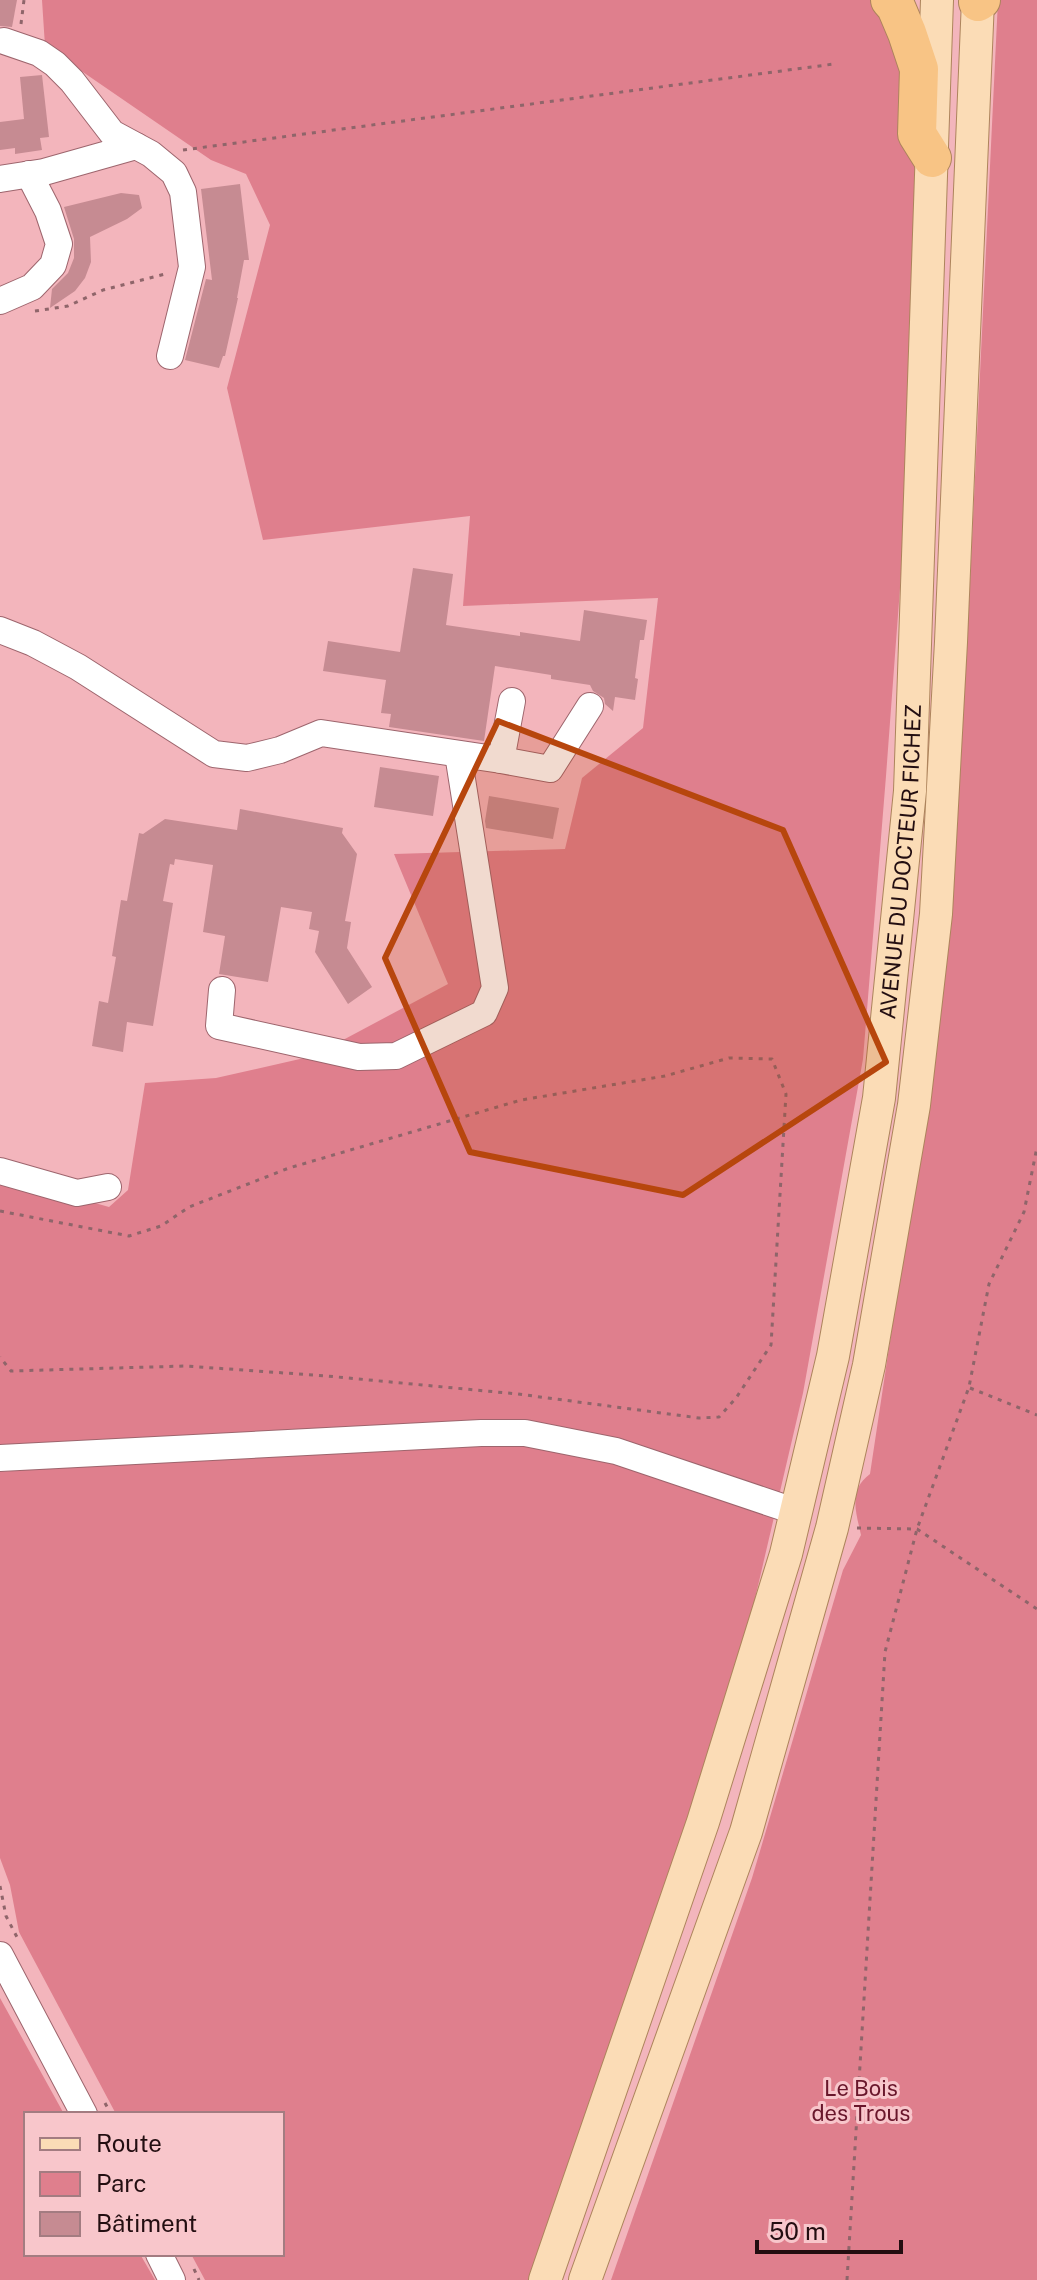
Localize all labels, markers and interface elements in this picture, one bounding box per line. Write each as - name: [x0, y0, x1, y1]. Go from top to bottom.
- street label: AVENUE DU DOCTEUR FICHEZ: [874, 704, 926, 1020]
- park label: Le Bois des Trous: [812, 2075, 910, 2126]
- legend: [24, 2112, 284, 2256]
- text: Route: [96, 2129, 162, 2157]
- text: Parc: [96, 2169, 147, 2197]
- scale bar: [757, 2204, 901, 2254]
- text: Bâtiment: [96, 2209, 197, 2237]
- text: 50 m: [769, 2217, 826, 2245]

